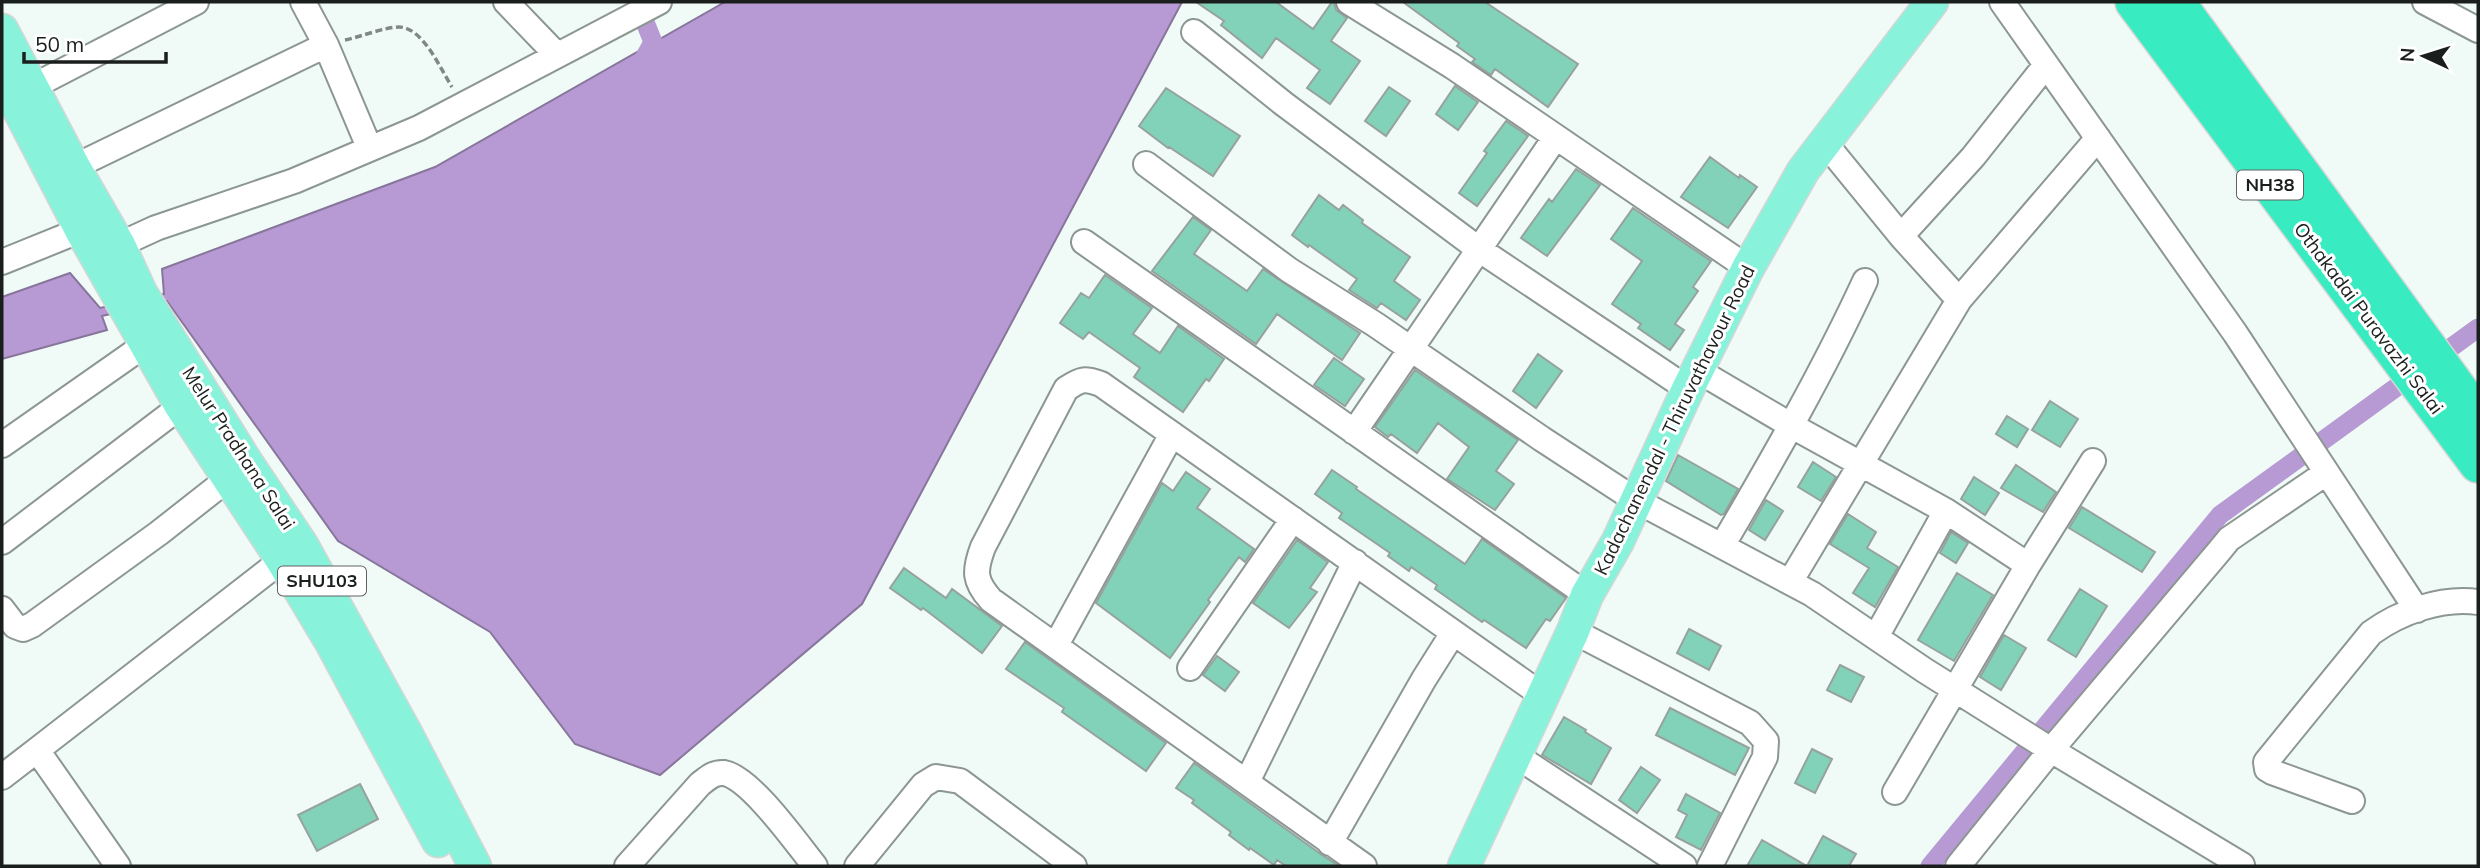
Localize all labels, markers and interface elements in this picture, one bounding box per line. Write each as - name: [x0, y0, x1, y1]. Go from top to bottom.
- scale bar: [24, 21, 166, 65]
- north arrow: [2389, 21, 2459, 91]
- text: 50 m: [35, 31, 84, 57]
- text: N: [2395, 47, 2420, 63]
- road number: NH38: [2237, 170, 2303, 200]
- street label: Othakadai Puravazhi Salai: [2289, 217, 2449, 419]
- street label: Kadachanendal - Thiruvathavour Road: [1588, 261, 1760, 579]
- street label: Melur Pradhana Salai: [177, 362, 301, 534]
- road number: SHU103: [278, 566, 366, 596]

